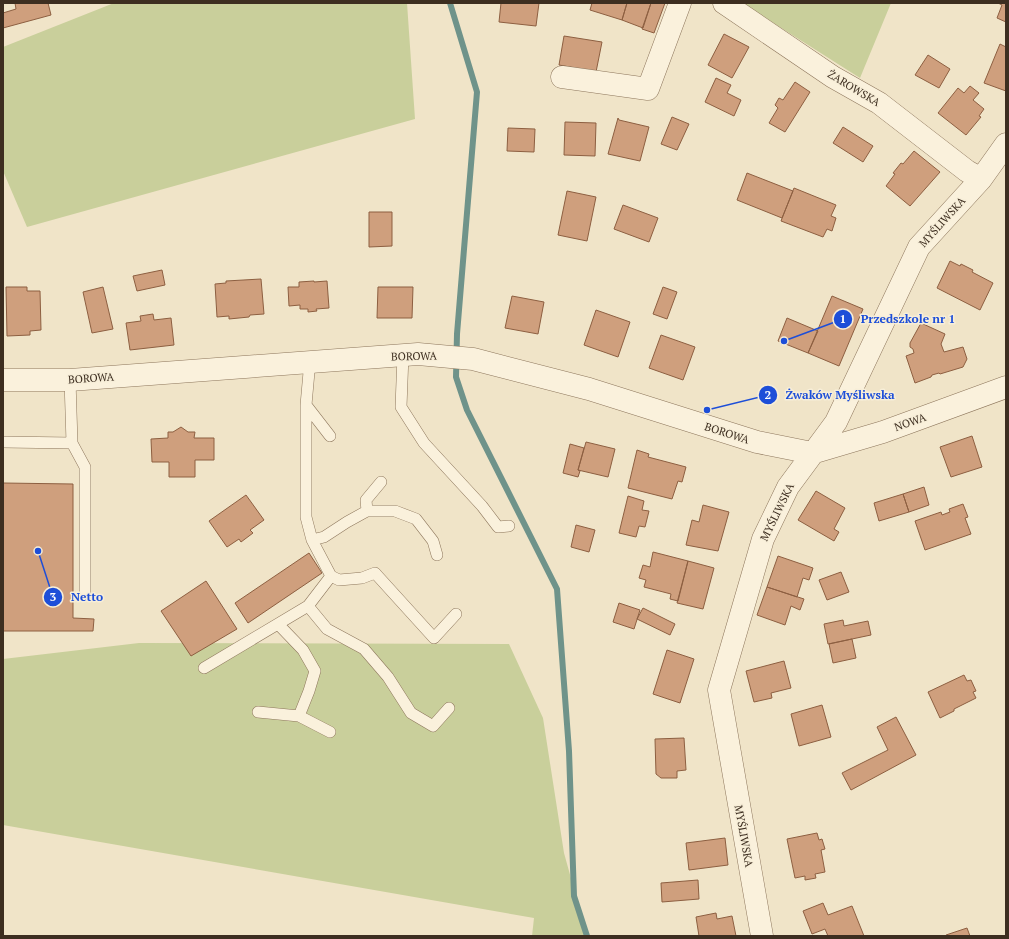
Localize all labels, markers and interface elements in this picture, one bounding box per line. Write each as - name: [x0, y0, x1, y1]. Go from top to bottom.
- street label: ŻAROWSKA: [825, 67, 883, 109]
- street label: MYŚLIWSKA: [916, 194, 969, 250]
- callout: Przedszkole nr 1: [833, 307, 963, 331]
- text: 1: [840, 311, 846, 326]
- text: Przedszkole nr 1: [861, 311, 955, 326]
- street label: BOROWA: [391, 349, 438, 363]
- street label: BOROWA: [67, 369, 115, 387]
- callout: Żwaków Myśliwska: [758, 383, 903, 407]
- text: 2: [765, 387, 772, 402]
- text: Żwaków Myśliwska: [785, 387, 895, 402]
- street label: NOWA: [892, 410, 928, 434]
- street label: BOROWA: [703, 419, 752, 447]
- street label: MYŚLIWSKA: [757, 480, 797, 543]
- callout: Netto: [43, 585, 111, 609]
- text: 3: [50, 589, 57, 604]
- text: Netto: [71, 589, 103, 604]
- street label: MYŚLIWSKA: [732, 804, 756, 869]

